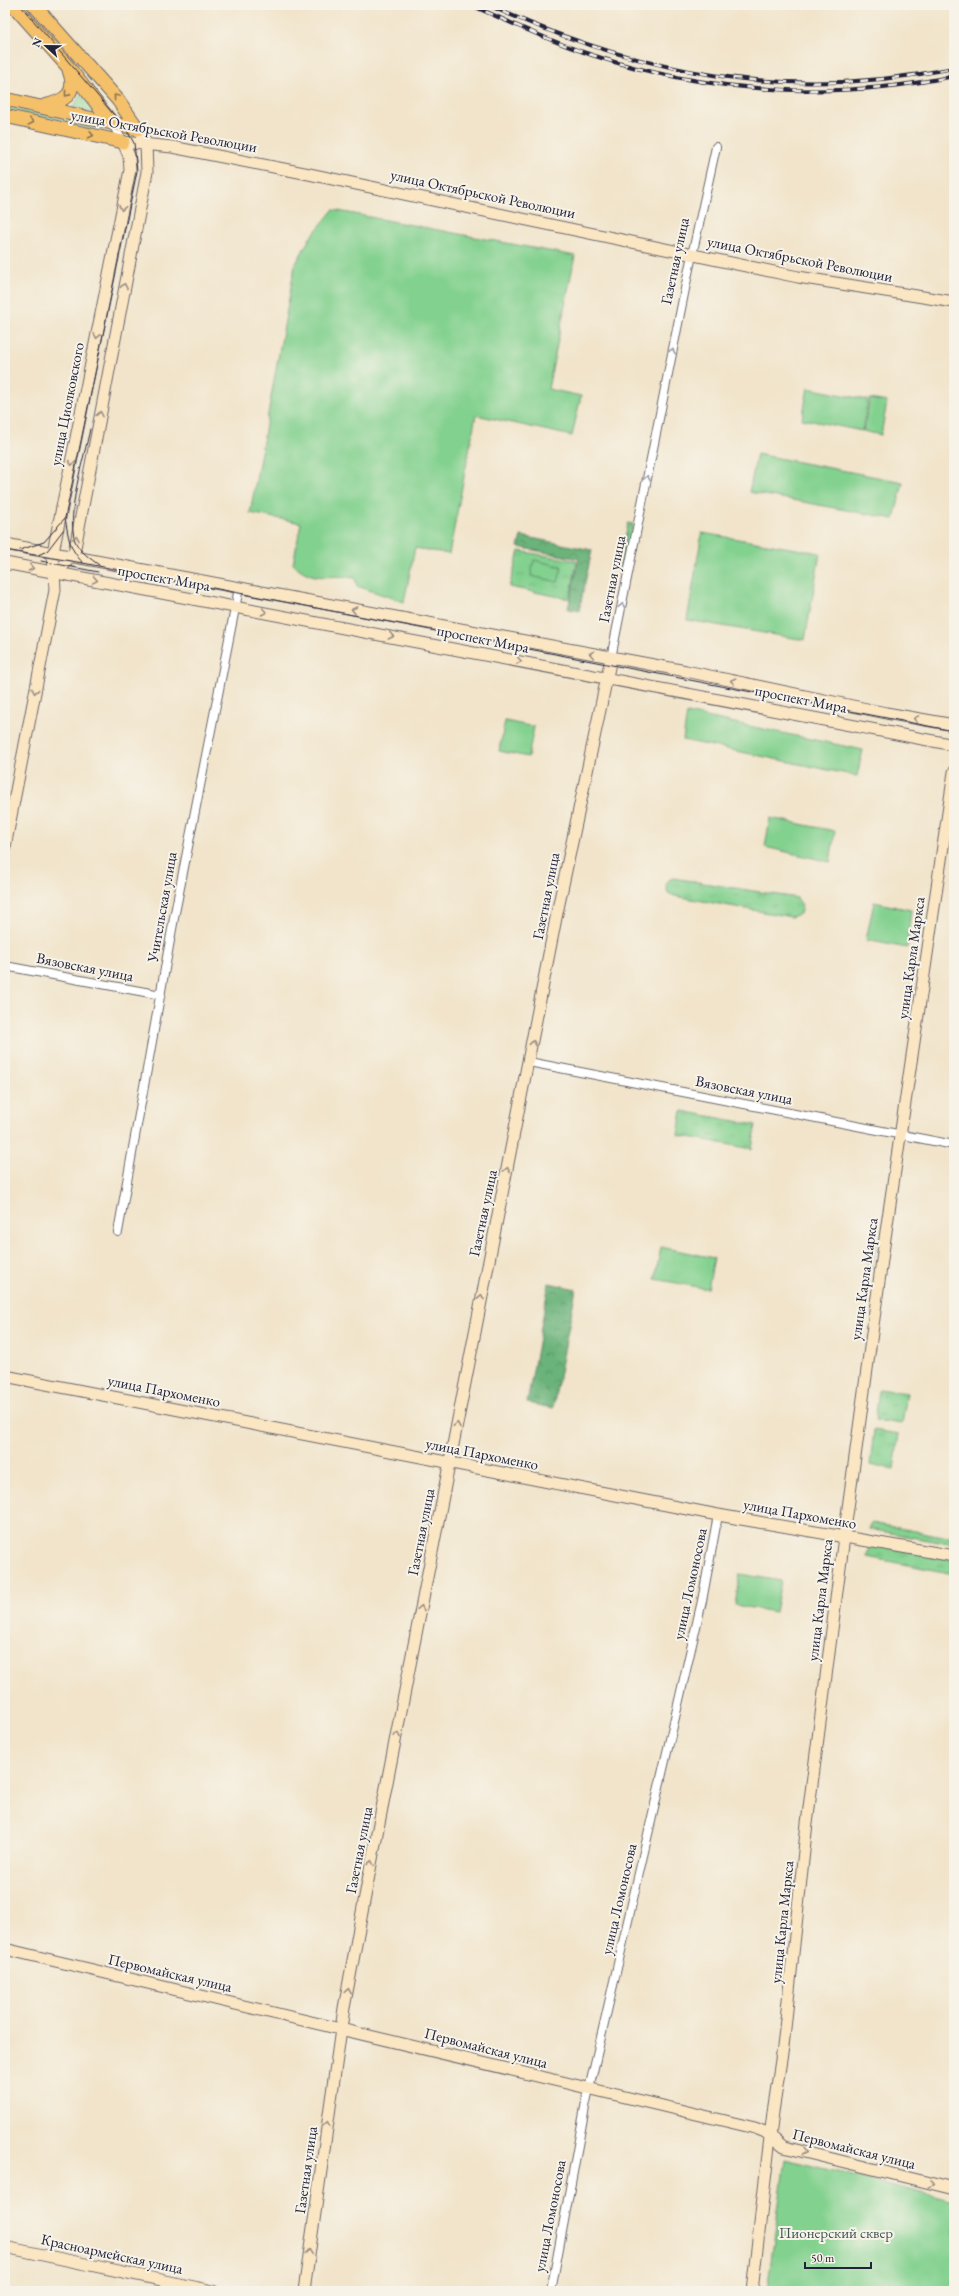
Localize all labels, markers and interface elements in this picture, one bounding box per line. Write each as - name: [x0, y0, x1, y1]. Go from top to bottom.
- north arrow: [26, 26, 66, 66]
- text: N: [29, 35, 45, 49]
- one-way arrow: [65, 90, 72, 97]
- one-way arrow: [113, 95, 120, 102]
- street label: улица Октябрьской Революции: [70, 105, 259, 156]
- one-way arrow: [28, 117, 35, 125]
- one-way arrow: [87, 130, 94, 138]
- street label: улица Октябрьской Революции: [389, 165, 577, 222]
- one-way arrow: [119, 205, 127, 211]
- street label: Газетная улица: [656, 216, 693, 306]
- street label: улица Октябрьской Революции: [706, 231, 895, 286]
- one-way arrow: [120, 283, 128, 289]
- one-way arrow: [93, 333, 102, 339]
- street label: улица Циолковского: [45, 341, 88, 467]
- one-way arrow: [667, 347, 676, 354]
- one-way arrow: [95, 411, 103, 417]
- one-way arrow: [68, 460, 77, 467]
- one-way arrow: [642, 475, 651, 481]
- street label: Газетная улица: [594, 534, 629, 624]
- one-way arrow: [72, 535, 80, 541]
- street label: проспект Мира: [117, 560, 212, 595]
- one-way arrow: [27, 564, 34, 572]
- one-way arrow: [91, 575, 98, 584]
- one-way arrow: [618, 603, 626, 609]
- one-way arrow: [351, 606, 357, 614]
- one-way arrow: [261, 607, 267, 615]
- street label: проспект Мира: [436, 620, 531, 657]
- one-way arrow: [388, 631, 394, 640]
- one-way arrow: [589, 650, 595, 659]
- one-way arrow: [516, 656, 522, 665]
- one-way arrow: [730, 678, 737, 686]
- street label: проспект Мира: [754, 680, 849, 717]
- one-way arrow: [31, 688, 39, 694]
- one-way arrow: [912, 715, 919, 723]
- street label: Учительская улица: [142, 850, 181, 965]
- street label: Газетная улица: [528, 851, 563, 941]
- street label: улица Карла Маркса: [893, 896, 928, 1020]
- street label: Вязовская улица: [35, 948, 135, 985]
- one-way arrow: [528, 1039, 537, 1046]
- street label: Вязовская улица: [694, 1071, 794, 1108]
- one-way arrow: [503, 1167, 511, 1173]
- street label: Газетная улица: [464, 1168, 501, 1258]
- street label: улица Карла Маркса: [846, 1217, 881, 1341]
- one-way arrow: [477, 1294, 485, 1300]
- street label: улица Пархоменко: [106, 1370, 222, 1411]
- one-way arrow: [452, 1422, 461, 1428]
- street label: улица Пархоменко: [424, 1433, 540, 1474]
- street label: Газетная улица: [403, 1487, 438, 1577]
- street label: улица Пархоменко: [742, 1494, 858, 1533]
- street label: улица Ломоносова: [668, 1526, 711, 1641]
- street label: улица Карла Маркса: [803, 1538, 836, 1662]
- one-way arrow: [417, 1605, 425, 1611]
- one-way arrow: [392, 1732, 400, 1738]
- street label: Газетная улица: [341, 1805, 376, 1895]
- street label: улица Ломоносова: [596, 1841, 641, 1956]
- one-way arrow: [366, 1860, 375, 1866]
- street label: улица Карла Маркса: [766, 1860, 797, 1984]
- street label: Первомайская улица: [106, 1949, 234, 1996]
- one-way arrow: [343, 1988, 351, 1994]
- street label: Первомайская улица: [422, 2023, 550, 2072]
- one-way arrow: [322, 2121, 331, 2127]
- street label: Первомайская улица: [790, 2124, 918, 2173]
- street label: Газетная улица: [290, 2125, 321, 2215]
- one-way arrow: [801, 2147, 808, 2156]
- street label: улица Ломоносова: [529, 2158, 570, 2273]
- one-way arrow: [928, 2179, 934, 2187]
- park label: Пионерский сквер: [779, 2223, 893, 2242]
- street label: Красноармейская улица: [39, 2229, 185, 2278]
- scale bar: [805, 2244, 871, 2270]
- one-way arrow: [304, 2249, 313, 2255]
- text: 50 m: [811, 2250, 835, 2266]

